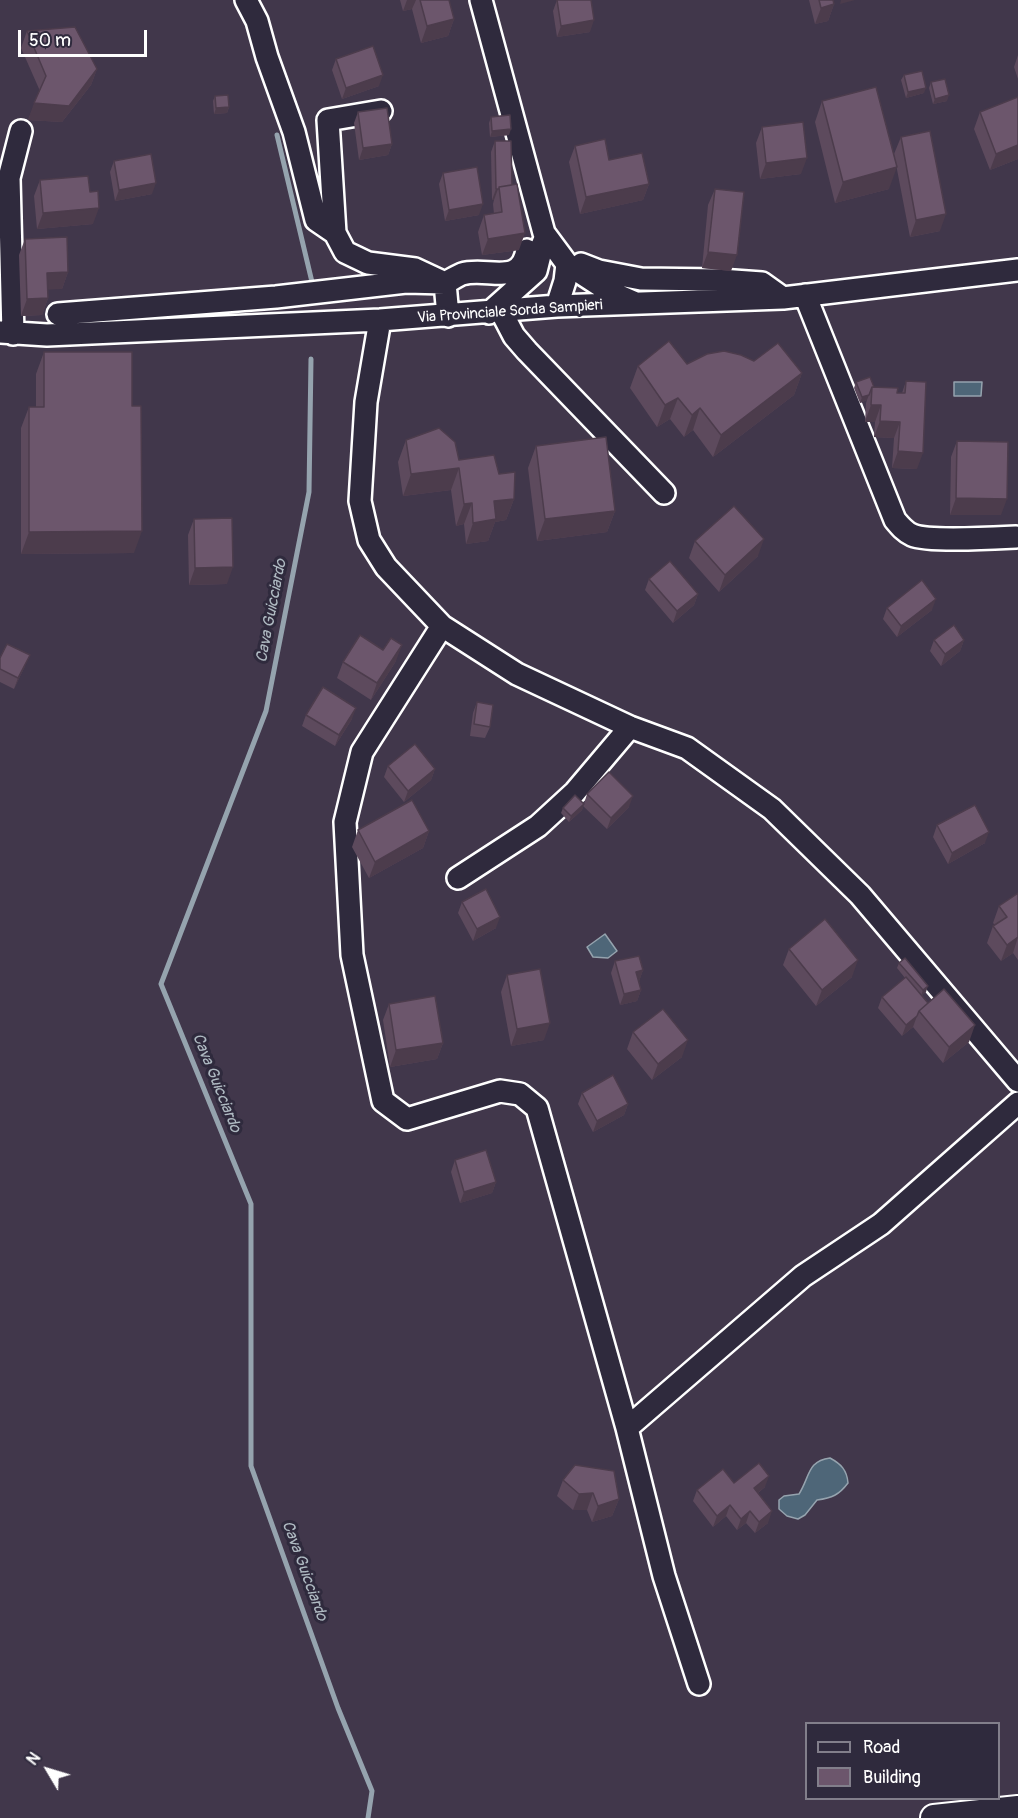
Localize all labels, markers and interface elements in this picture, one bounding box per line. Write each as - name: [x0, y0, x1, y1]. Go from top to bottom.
- scale bar: [21, 18, 150, 56]
- text: 50 m: [29, 29, 71, 52]
- street label: Via Provinciale Sorda Sampieri: [417, 297, 603, 327]
- water label: Cava Guicciardo: [253, 558, 291, 664]
- water label: Cava Guicciardo: [187, 1031, 245, 1135]
- water label: Cava Guicciardo: [277, 1518, 331, 1624]
- legend: [805, 1722, 1000, 1800]
- text: Road: [863, 1736, 900, 1759]
- north arrow: [18, 1740, 78, 1800]
- text: N: [23, 1749, 45, 1769]
- text: Building: [863, 1766, 921, 1789]

